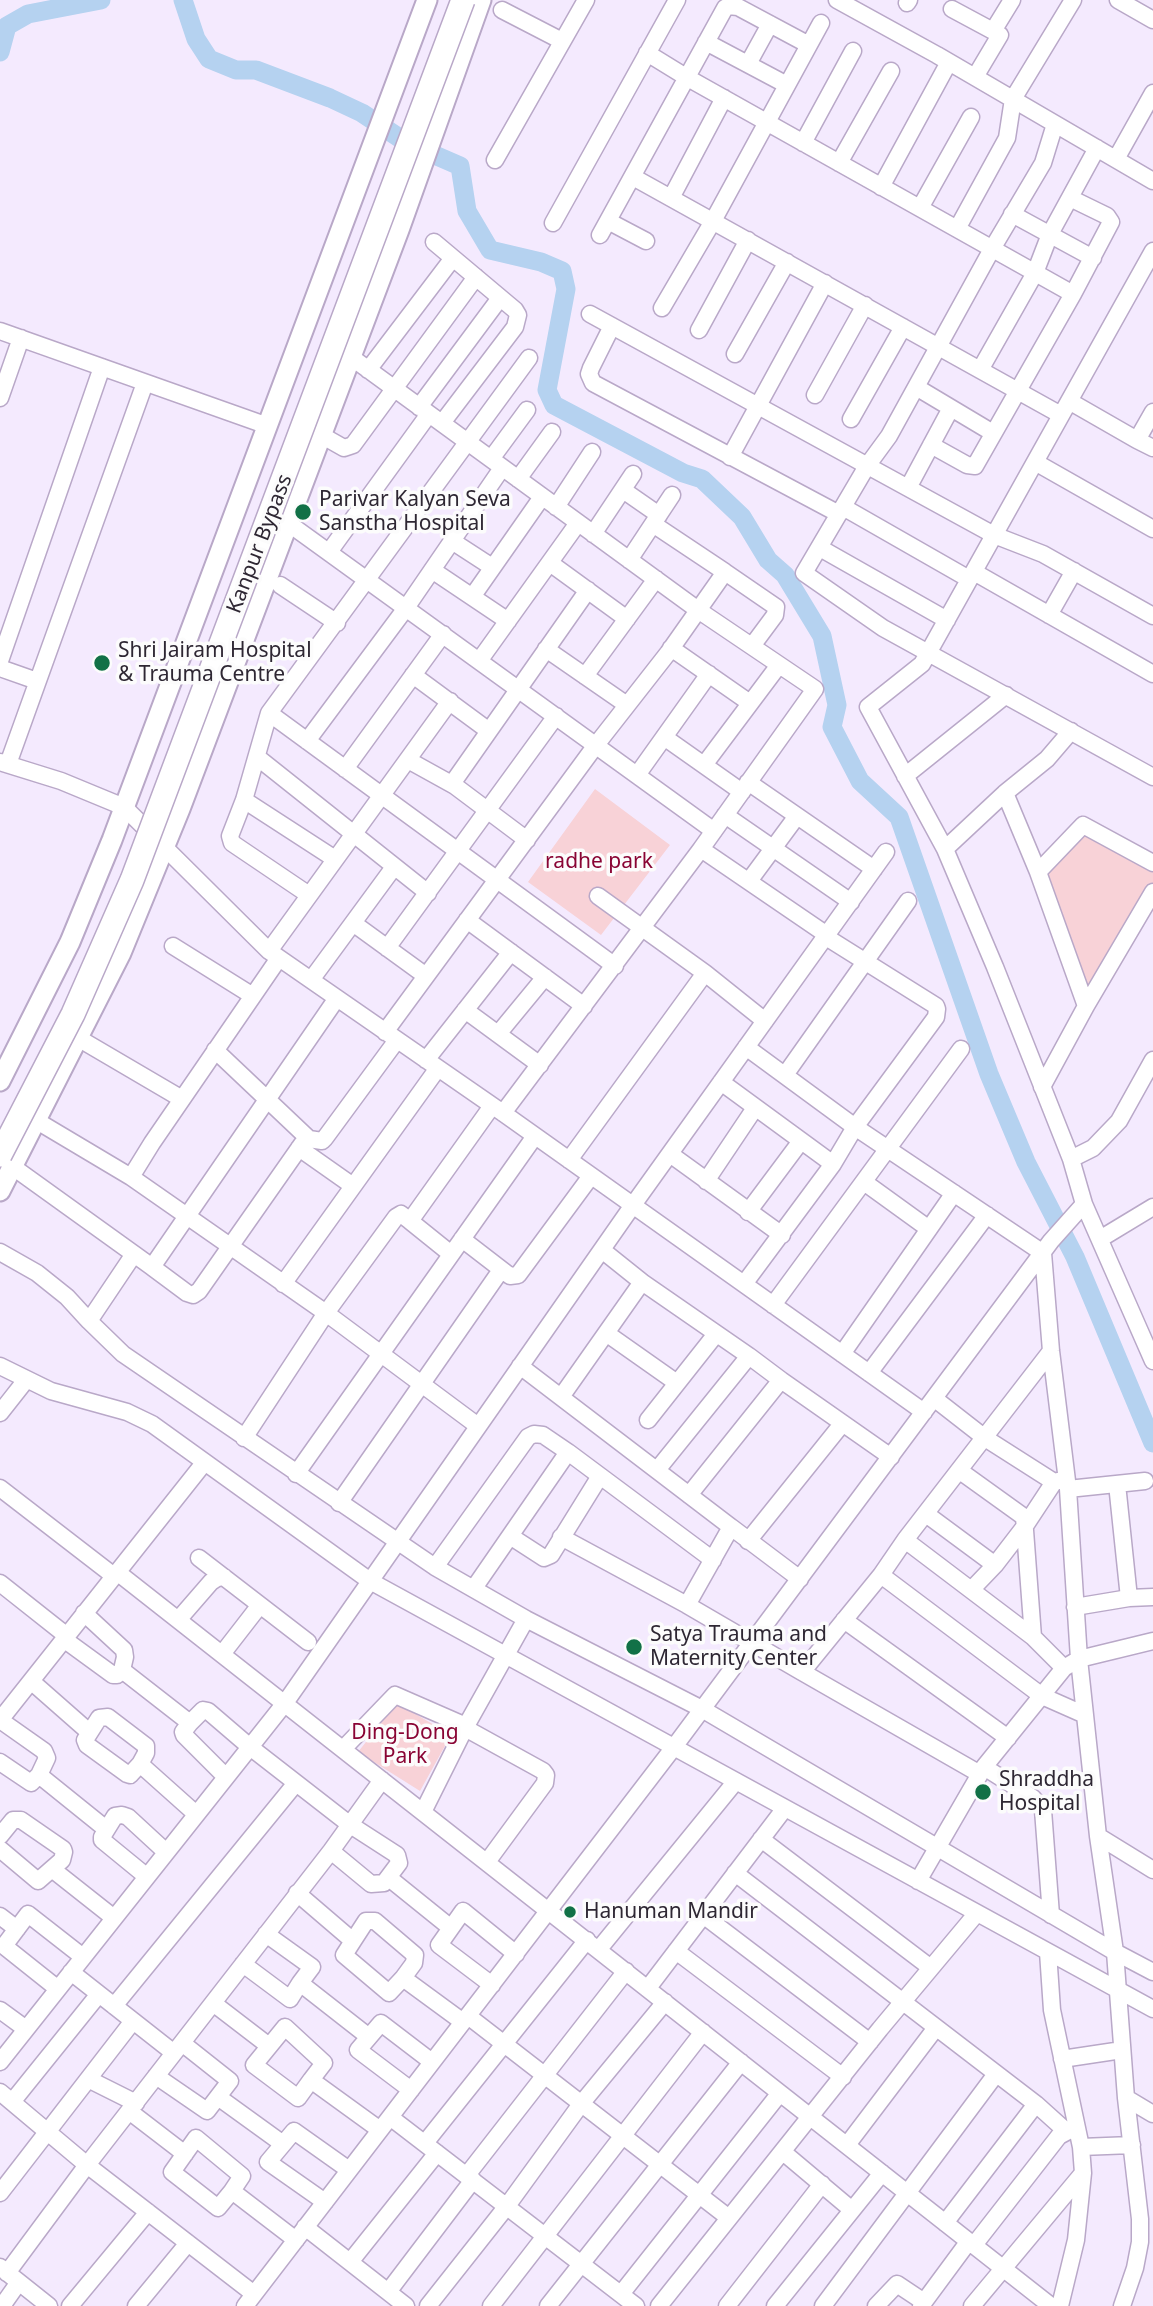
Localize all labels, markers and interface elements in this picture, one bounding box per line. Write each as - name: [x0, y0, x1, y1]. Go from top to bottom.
- street label: Kanpur Bypass: [222, 471, 298, 617]
- place label: Parivar Kalyan Seva Sanstha Hospital: [319, 487, 511, 537]
- marker: Parivar Kalyan Seva Sanstha Hospital: [293, 502, 313, 522]
- place label: Shri Jairam Hospital & Trauma Centre: [118, 638, 312, 688]
- marker: Shri Jairam Hospital & Trauma Centre: [92, 653, 112, 673]
- park label: radhe park: [545, 849, 653, 875]
- place label: Satya Trauma and Maternity Center: [650, 1622, 827, 1672]
- marker: Satya Trauma and Maternity Center: [624, 1637, 644, 1657]
- park label: Ding-Dong Park: [351, 1720, 459, 1770]
- place label: Shraddha Hospital: [999, 1767, 1094, 1817]
- marker: Shraddha Hospital: [973, 1782, 993, 1802]
- place label: Hanuman Mandir: [584, 1899, 758, 1925]
- marker: Hanuman Mandir: [562, 1904, 578, 1920]

